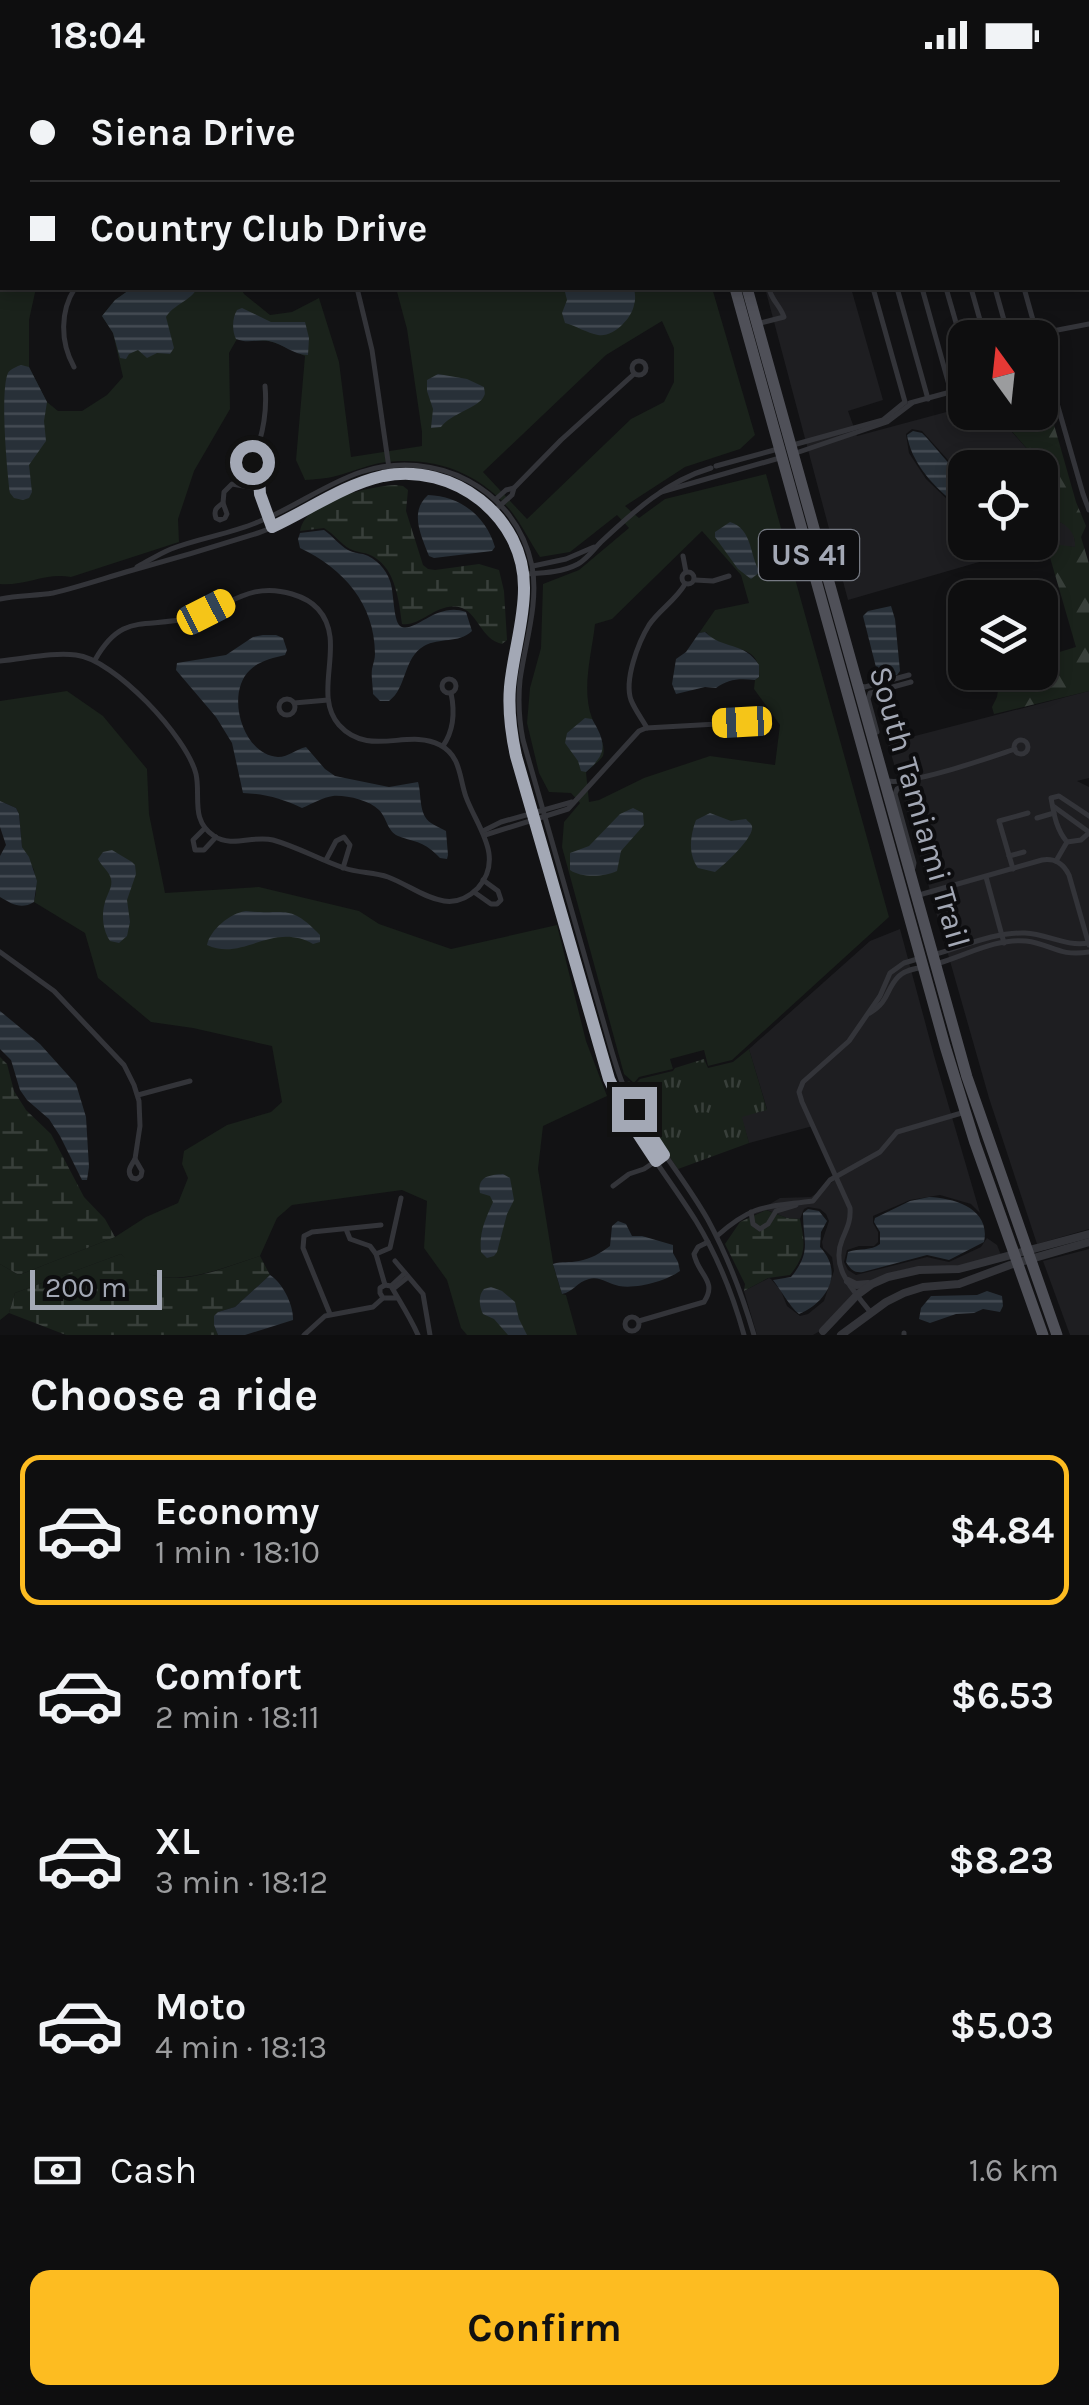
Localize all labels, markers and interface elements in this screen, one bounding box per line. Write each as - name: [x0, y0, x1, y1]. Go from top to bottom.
- text: 18:04: [50, 13, 145, 58]
- text: Siena Drive: [90, 110, 296, 155]
- text: Country Club Drive: [90, 206, 427, 251]
- north arrow: [948, 320, 1058, 430]
- map controls: [948, 320, 1058, 690]
- route start: [230, 440, 275, 485]
- button: locate: [948, 450, 1058, 560]
- road number: US 41: [759, 530, 859, 580]
- button: layers: [948, 580, 1058, 690]
- car: [172, 585, 240, 639]
- street label: South Tamiami Trail: [862, 662, 977, 952]
- car: [711, 705, 773, 739]
- route end: [612, 1087, 657, 1132]
- scale bar: [30, 1265, 162, 1310]
- text: 200 m: [45, 1271, 127, 1304]
- text: Choose a ride: [30, 1369, 318, 1421]
- icon: car: [35, 1485, 125, 1575]
- text: Economy: [155, 1489, 319, 1534]
- text: $4.84: [950, 1508, 1054, 1553]
- text: 1 min · 18:10: [155, 1534, 320, 1571]
- icon: car: [35, 1650, 125, 1740]
- text: Comfort: [155, 1654, 302, 1699]
- text: $6.53: [951, 1673, 1054, 1718]
- text: 2 min · 18:11: [155, 1699, 320, 1736]
- icon: car: [35, 1815, 125, 1905]
- text: XL: [155, 1819, 200, 1864]
- text: $8.23: [948, 1838, 1054, 1883]
- text: 3 min · 18:12: [155, 1864, 328, 1901]
- icon: car: [35, 1980, 125, 2070]
- text: Moto: [155, 1984, 246, 2029]
- text: $5.03: [950, 2003, 1054, 2048]
- text: 4 min · 18:13: [155, 2029, 327, 2066]
- icon: cash: [30, 2143, 85, 2198]
- text: Cash: [110, 2148, 197, 2193]
- text: 1.6 km: [969, 2152, 1059, 2189]
- button: Confirm: [30, 2270, 1059, 2385]

